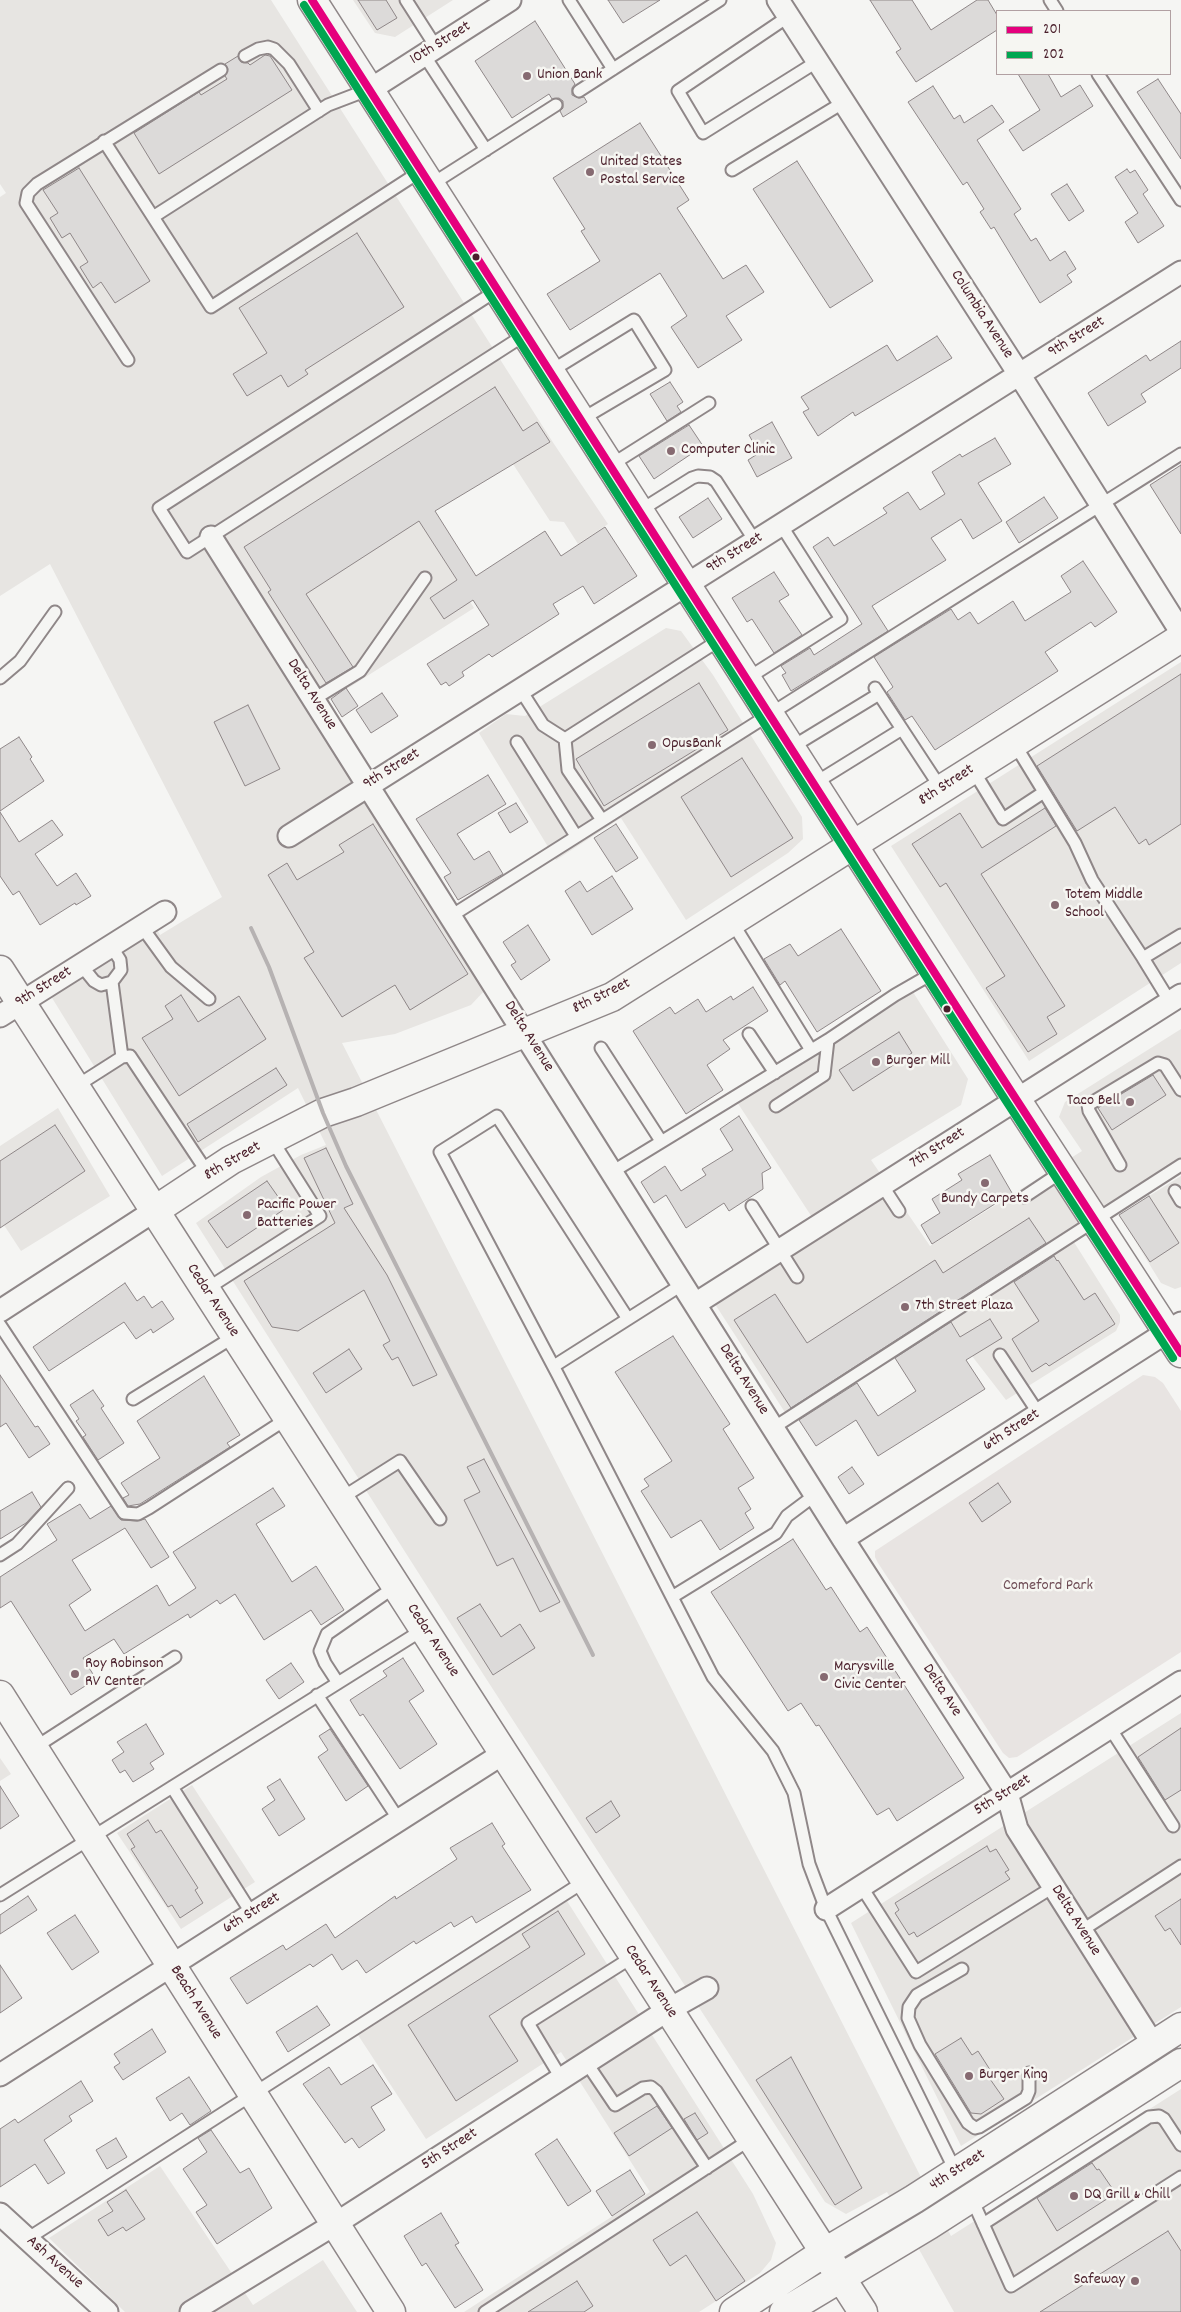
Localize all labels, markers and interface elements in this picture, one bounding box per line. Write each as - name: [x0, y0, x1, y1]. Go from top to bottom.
- legend: [996, 10, 1171, 75]
- street label: 10th Street: [407, 18, 475, 70]
- text: 201: [1043, 19, 1061, 41]
- text: 202: [1043, 44, 1064, 66]
- place label: Union Bank: [537, 66, 602, 86]
- marker: Union Bank: [521, 70, 533, 82]
- place label: United States Postal Service: [600, 153, 685, 191]
- marker: United States Postal Service: [584, 166, 596, 178]
- unlabelled marker: [471, 252, 481, 262]
- street label: Columbia Avenue: [945, 267, 1017, 363]
- street label: 9th Street: [1045, 313, 1109, 363]
- place label: Computer Clinic: [681, 441, 775, 461]
- marker: Computer Clinic: [665, 445, 677, 457]
- street label: 9th Street: [703, 529, 767, 579]
- street label: Delta Avenue: [282, 656, 340, 734]
- place label: OpusBank: [662, 735, 721, 755]
- marker: OpusBank: [646, 739, 658, 751]
- street label: 9th Street: [360, 745, 424, 795]
- street label: 8th Street: [916, 761, 978, 811]
- place label: Totem Middle School: [1065, 886, 1143, 924]
- marker: Totem Middle School: [1049, 899, 1061, 911]
- street label: 9th Street: [12, 963, 76, 1013]
- street label: 8th Street: [570, 975, 634, 1019]
- street label: Delta Avenue: [499, 998, 557, 1076]
- unlabelled marker: [942, 1004, 952, 1014]
- place label: Burger Mill: [886, 1052, 950, 1072]
- marker: Burger Mill: [870, 1056, 882, 1068]
- place label: Taco Bell: [1067, 1092, 1120, 1112]
- marker: Taco Bell: [1124, 1096, 1136, 1108]
- street label: 7th Street: [907, 1124, 969, 1174]
- street label: 8th Street: [201, 1138, 265, 1186]
- marker: Bundy Carpets: [979, 1177, 991, 1189]
- place label: Bundy Carpets: [941, 1190, 1029, 1210]
- place label: Pacific Power Batteries: [257, 1196, 336, 1234]
- marker: Pacific Power Batteries: [241, 1209, 253, 1221]
- street label: Cedar Avenue: [181, 1261, 243, 1341]
- place label: 7th Street Plaza: [915, 1297, 1013, 1317]
- marker: 7th Street Plaza: [899, 1301, 911, 1313]
- street label: Delta Avenue: [714, 1341, 772, 1419]
- street label: 6th Street: [980, 1406, 1044, 1456]
- park label: Comeford Park: [1003, 1577, 1093, 1597]
- street label: Cedar Avenue: [401, 1601, 463, 1681]
- place label: Roy Robinson RV Center: [85, 1655, 163, 1693]
- place label: Marysville Civic Center: [834, 1658, 906, 1696]
- street label: Delta Ave: [917, 1661, 965, 1721]
- marker: Roy Robinson RV Center: [69, 1668, 81, 1680]
- marker: Marysville Civic Center: [818, 1671, 830, 1683]
- street label: 5th Street: [971, 1771, 1035, 1821]
- street label: Delta Avenue: [1046, 1882, 1104, 1960]
- street label: 6th Street: [220, 1889, 284, 1939]
- street label: Cedar Avenue: [619, 1942, 681, 2022]
- street label: Beach Avenue: [165, 1963, 225, 2043]
- place label: Burger King: [979, 2066, 1048, 2086]
- marker: Burger King: [963, 2070, 975, 2082]
- street label: 5th Street: [418, 2125, 482, 2175]
- street label: 4th Street: [927, 2146, 989, 2196]
- place label: DQ Grill & Chill: [1084, 2186, 1170, 2206]
- marker: DQ Grill & Chill: [1068, 2190, 1080, 2202]
- street label: Ash Avenue: [21, 2232, 87, 2294]
- place label: Safeway: [1073, 2271, 1125, 2291]
- marker: Safeway: [1129, 2275, 1141, 2287]

